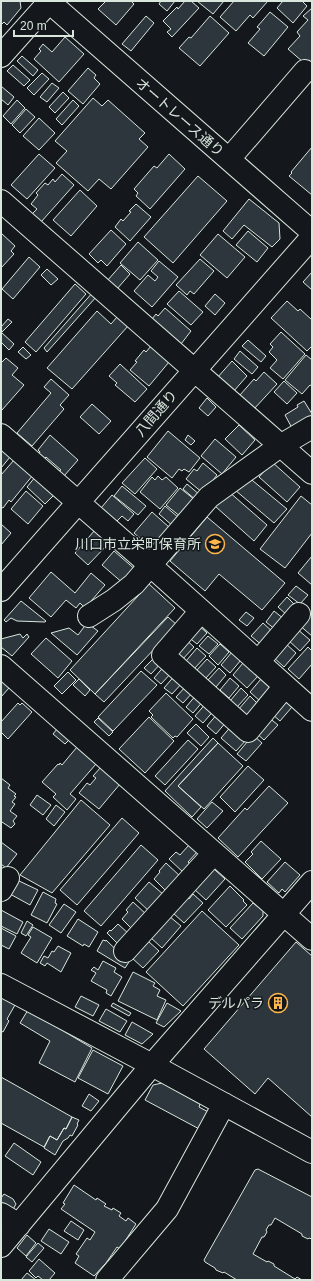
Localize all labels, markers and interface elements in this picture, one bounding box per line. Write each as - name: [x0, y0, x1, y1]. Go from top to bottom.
- scale bar: [14, 12, 73, 38]
- text: 20 m: [20, 19, 47, 33]
- street label: オートレース通り: [133, 74, 227, 160]
- street label: 八間通り: [132, 387, 180, 439]
- school or university icon: 川口市立栄町保育所: [204, 533, 226, 555]
- place label: 川口市立栄町保育所: [75, 536, 201, 552]
- building icon: デルパラ: [267, 992, 289, 1014]
- place label: デルパラ: [208, 995, 264, 1011]

